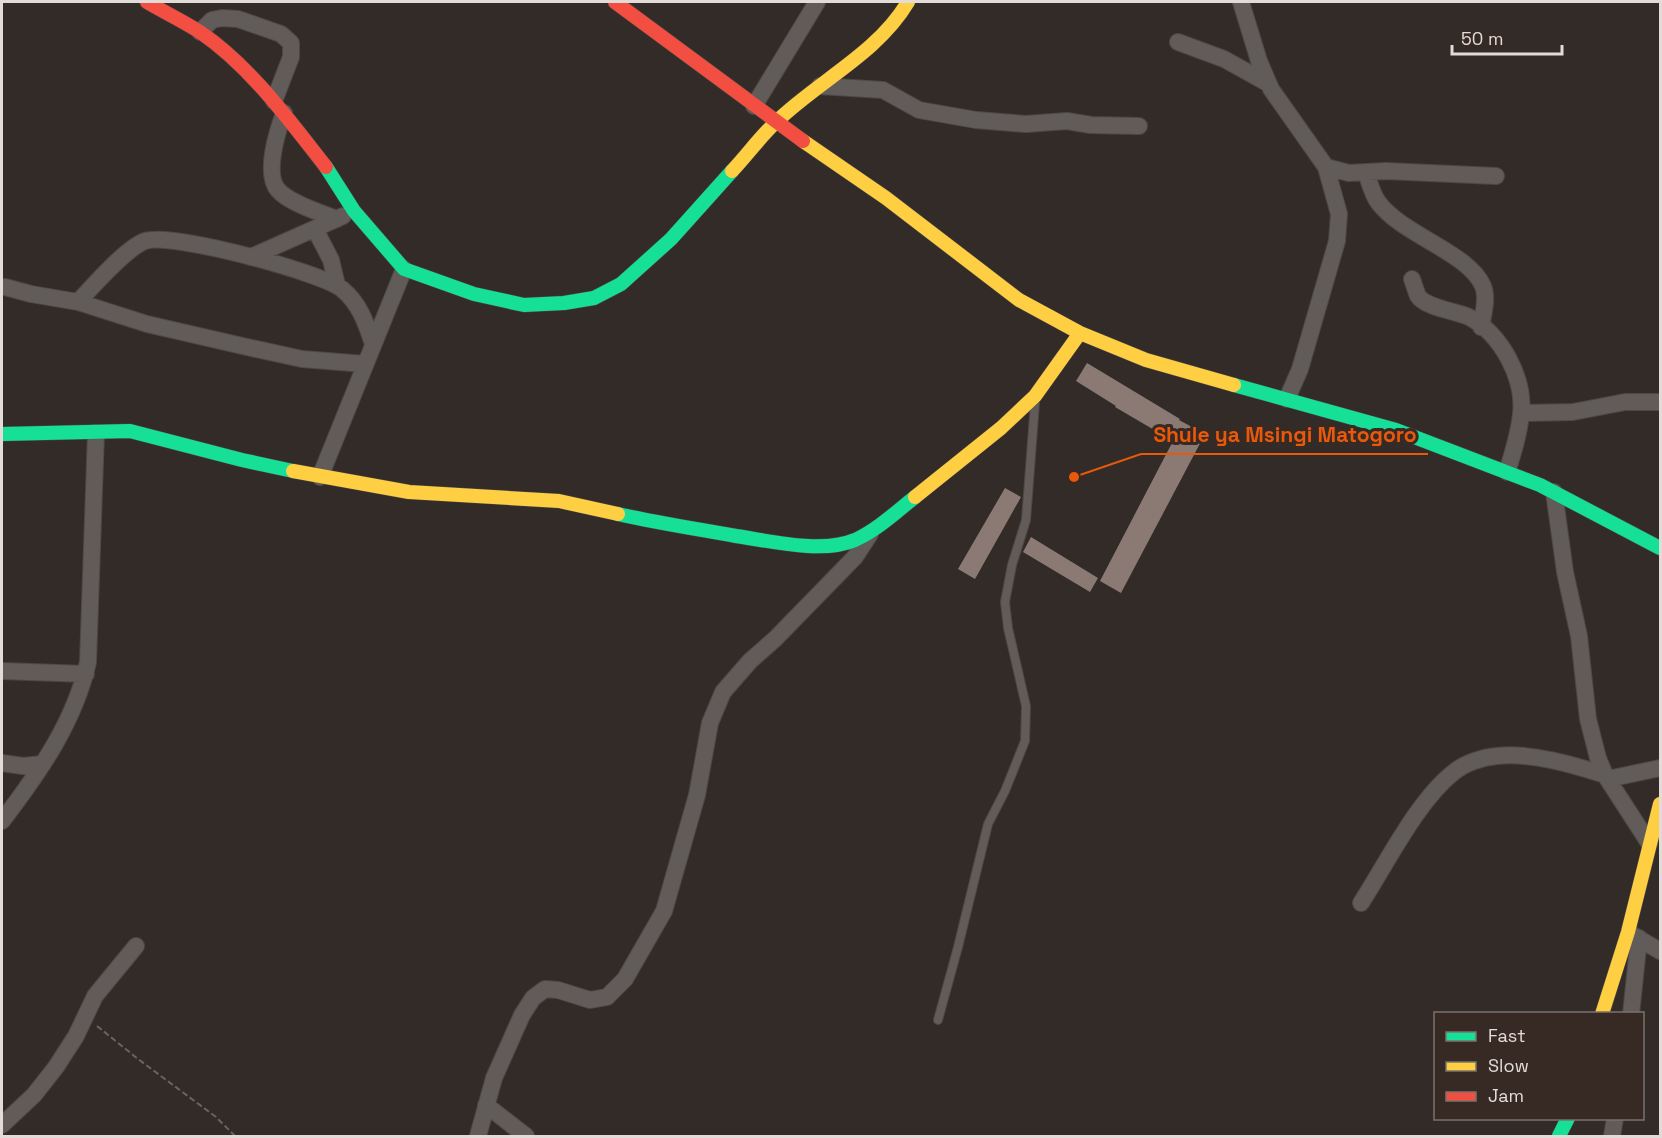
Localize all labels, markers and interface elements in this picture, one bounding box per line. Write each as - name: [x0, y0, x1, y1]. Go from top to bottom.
- scale bar: [1452, 18, 1562, 56]
- text: 50 m: [1461, 27, 1503, 50]
- callout: Shule ya Msingi Matogoro: [1141, 415, 1428, 454]
- text: Shule ya Msingi Matogoro: [1153, 421, 1417, 448]
- legend: [1434, 1012, 1644, 1120]
- text: Fast: [1488, 1024, 1525, 1047]
- text: Slow: [1488, 1054, 1529, 1077]
- text: Jam: [1488, 1084, 1524, 1107]

